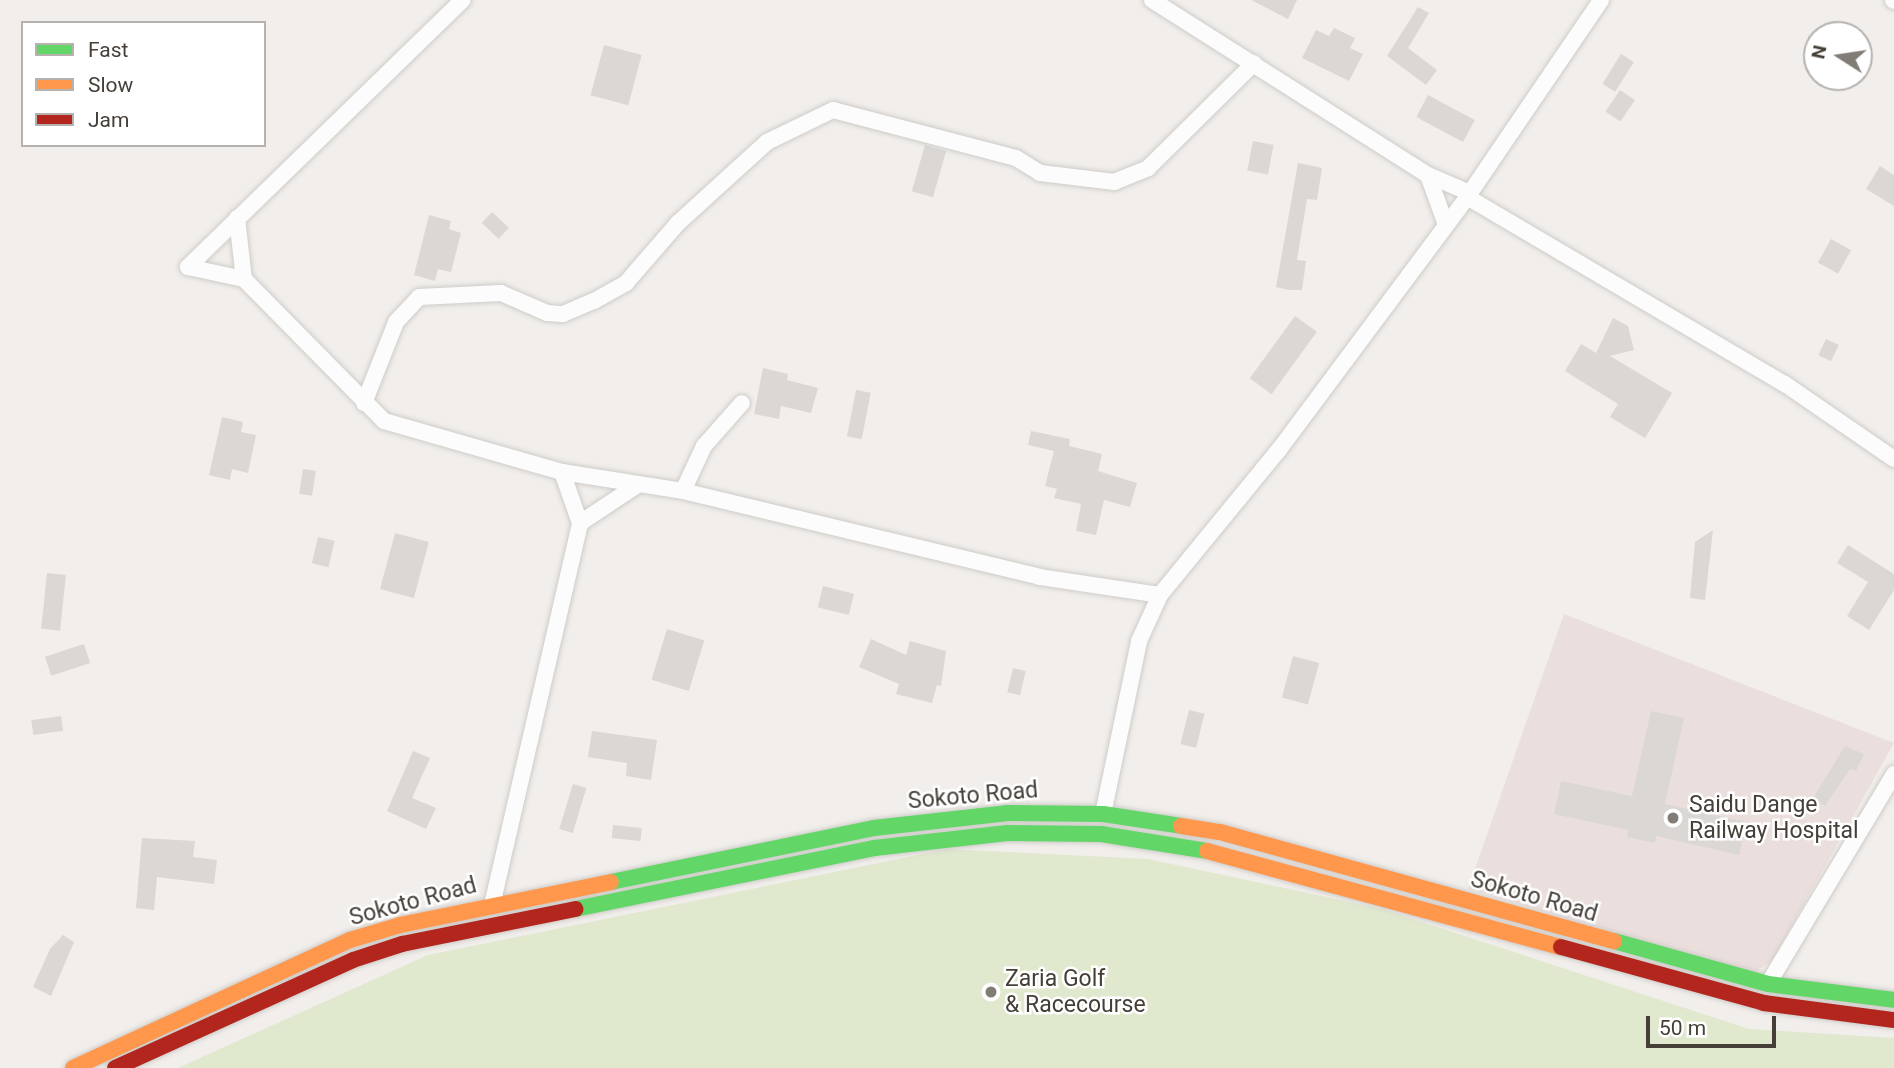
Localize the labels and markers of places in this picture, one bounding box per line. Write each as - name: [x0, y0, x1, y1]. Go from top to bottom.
- place label: Saidu Dange Railway Hospital: [1689, 791, 1859, 845]
- marker: Saidu Dange Railway Hospital: [1663, 808, 1683, 828]
- place label: Zaria Golf & Racecourse: [1005, 965, 1146, 1019]
- marker: Zaria Golf & Racecourse: [983, 984, 999, 1000]

